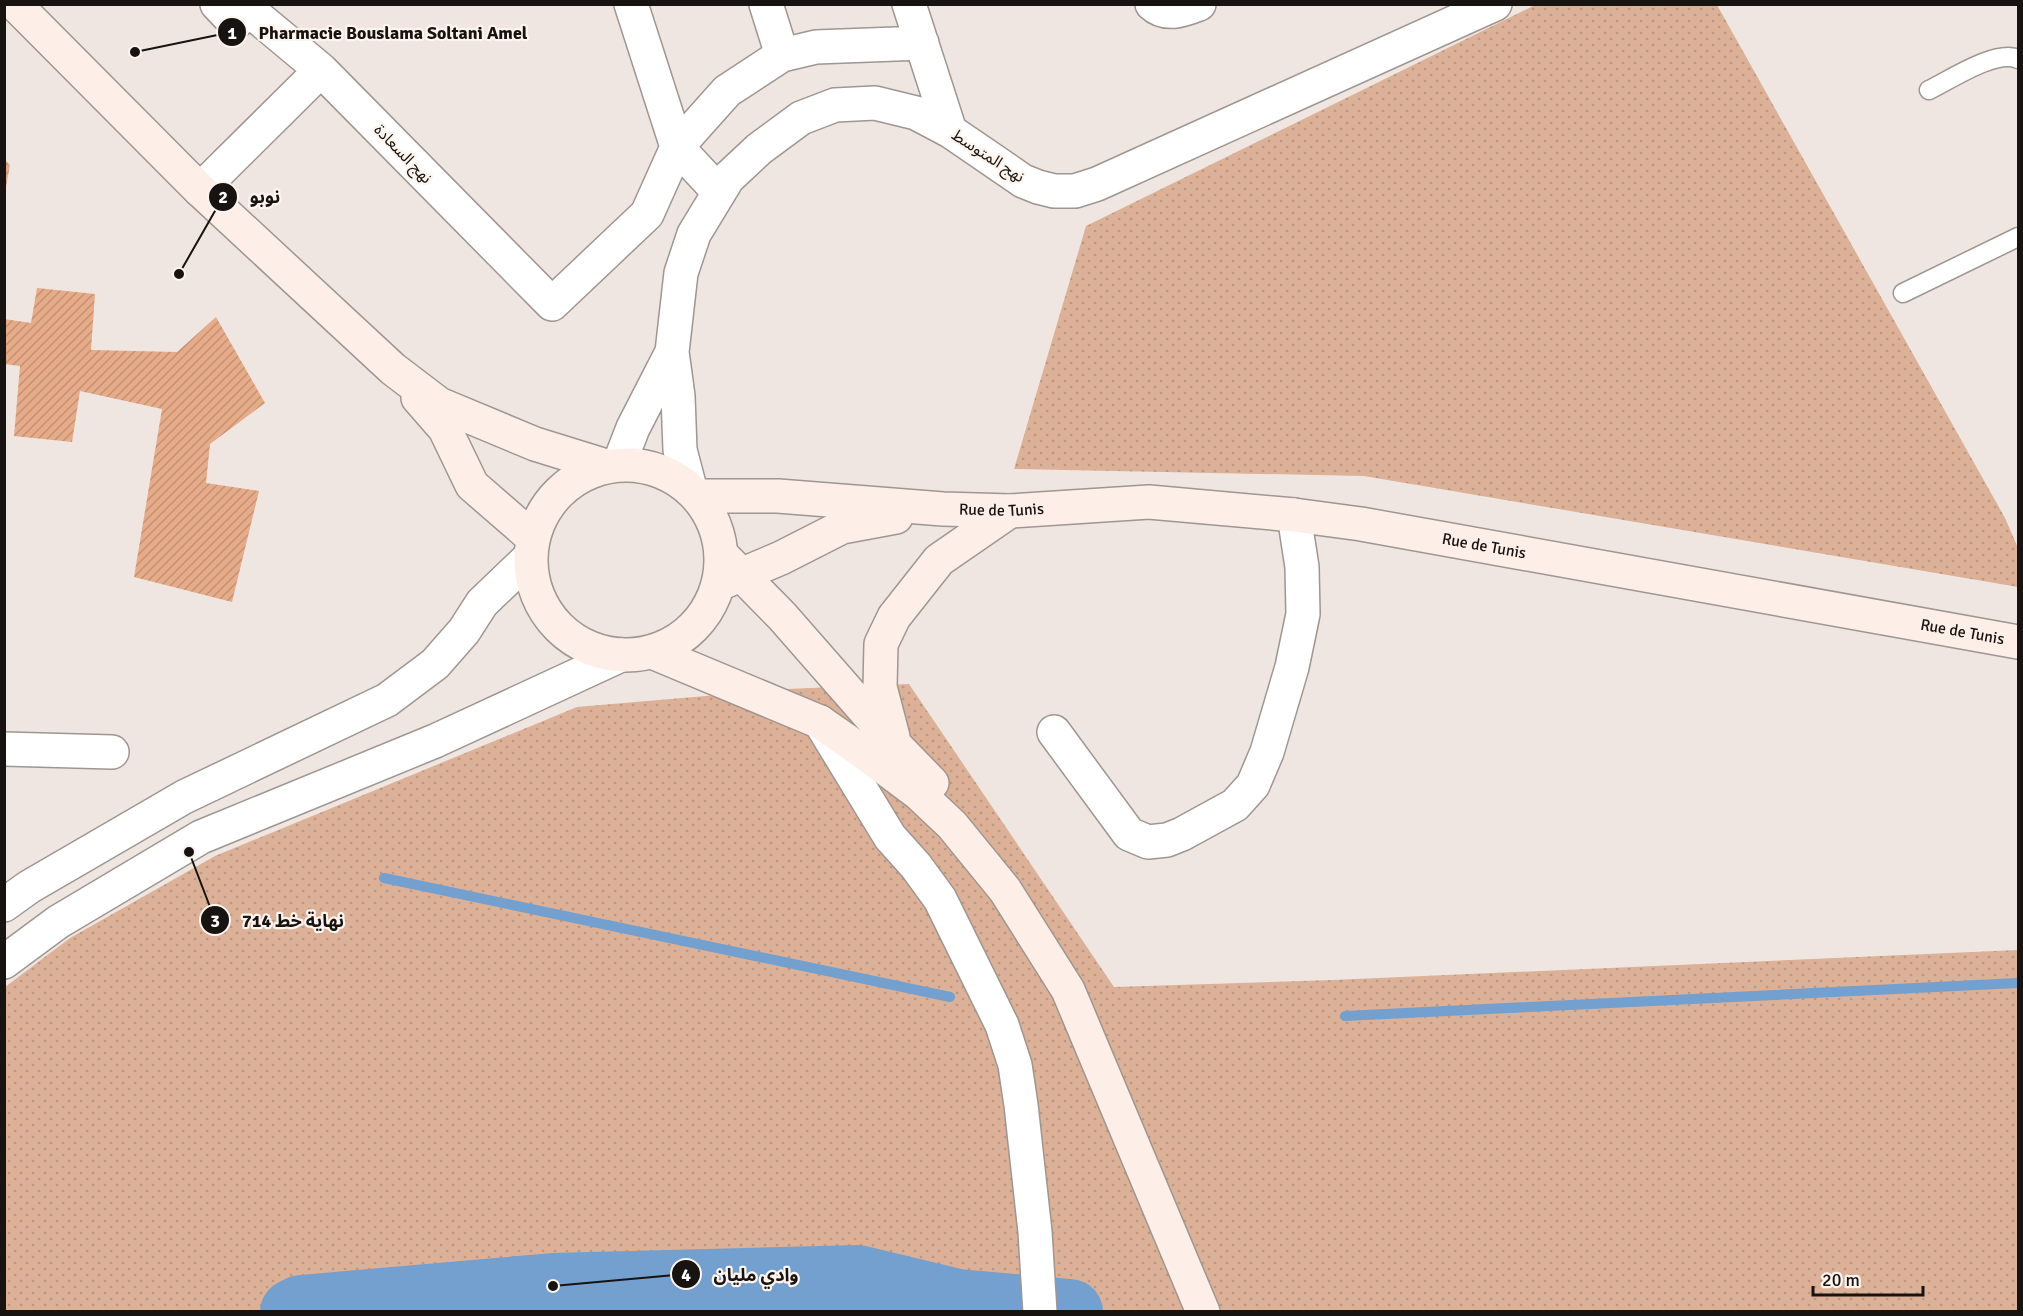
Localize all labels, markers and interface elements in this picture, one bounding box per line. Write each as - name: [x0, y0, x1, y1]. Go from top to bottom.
- callout: Pharmacie Bouslama Soltani Amel: [217, 14, 540, 50]
- text: 1: [227, 22, 237, 44]
- text: Pharmacie Bouslama Soltani Amel: [259, 22, 528, 44]
- street label: نهج السعادة: [368, 120, 436, 189]
- street label: نهج المتوسط: [947, 125, 1028, 189]
- callout: نوبو: [208, 179, 292, 215]
- text: 2: [218, 186, 228, 208]
- text: نوبو: [250, 186, 280, 208]
- street label: Rue de Tunis: [959, 499, 1045, 521]
- street label: Rue de Tunis: [1440, 529, 1528, 563]
- street label: Rue de Tunis: [1919, 615, 2006, 649]
- callout: نهاية خط 714: [200, 902, 356, 938]
- text: 3: [210, 910, 220, 932]
- text: نهاية خط 714: [242, 910, 344, 932]
- callout: وادي مليان: [671, 1256, 810, 1292]
- scale bar: [1813, 1259, 1922, 1297]
- text: 4: [681, 1264, 691, 1286]
- text: وادي مليان: [713, 1264, 799, 1289]
- text: 20 m: [1822, 1269, 1860, 1291]

